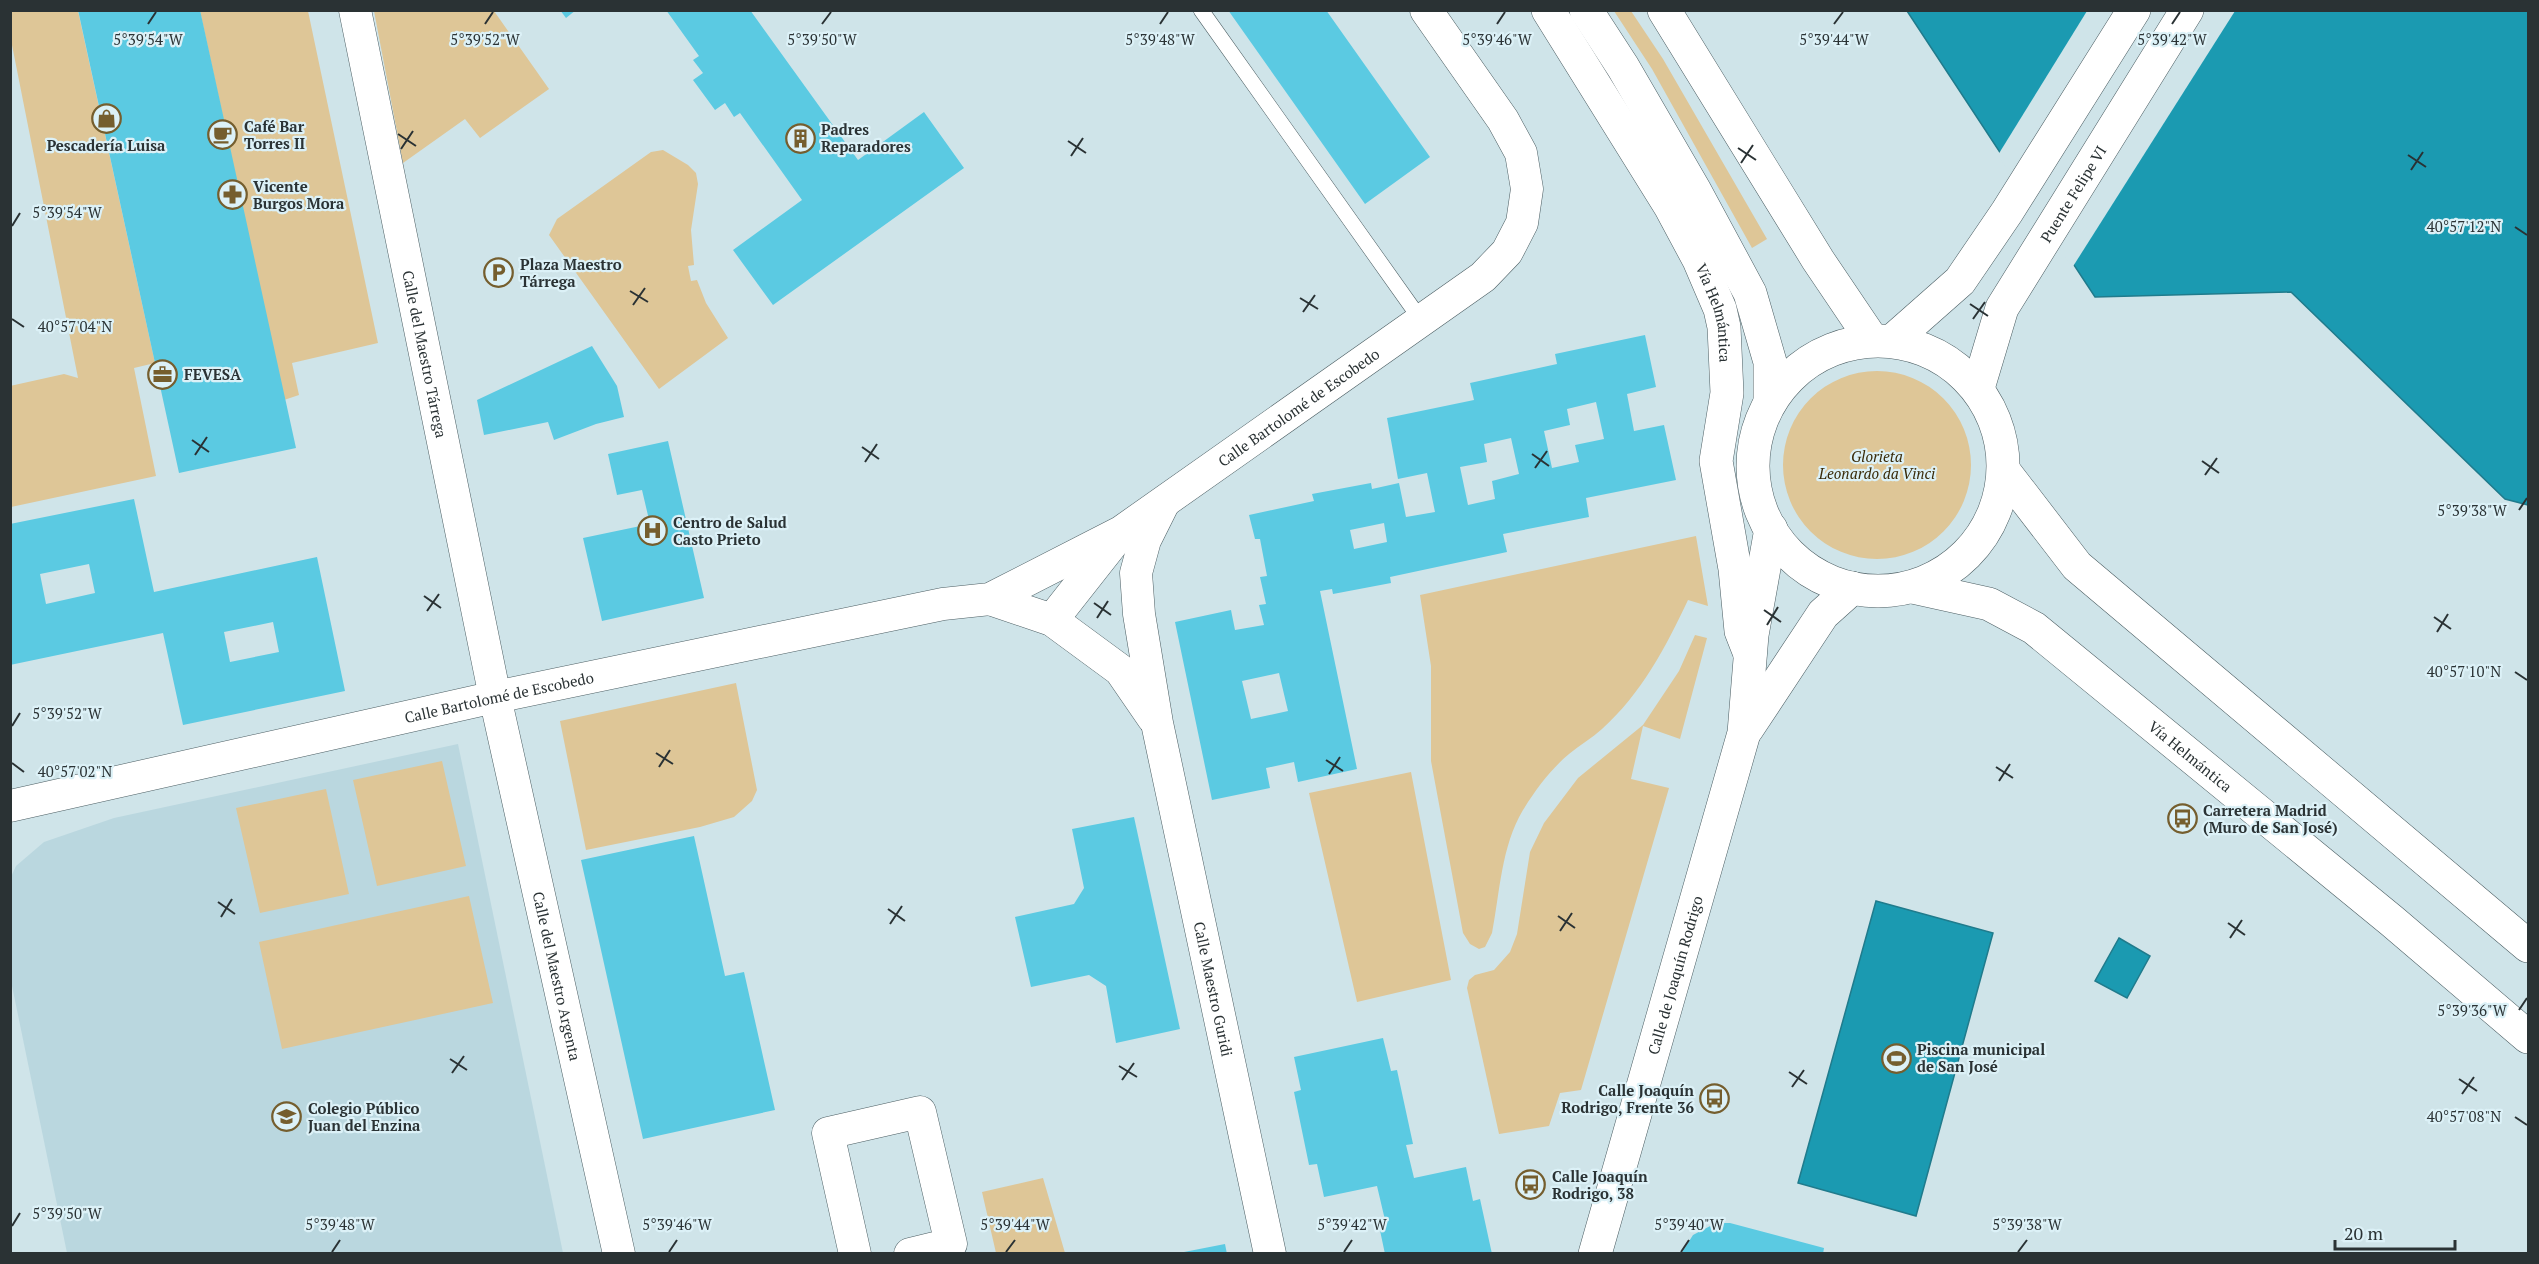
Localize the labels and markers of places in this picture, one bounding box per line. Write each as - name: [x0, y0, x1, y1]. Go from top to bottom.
- shop icon: Pescadería Luisa: [90, 102, 122, 134]
- place label: Café Bar Torres II: [244, 116, 305, 153]
- cafe icon: Café Bar Torres II: [207, 119, 239, 151]
- place label: Padres Reparadores: [821, 119, 911, 156]
- building icon: Padres Reparadores: [784, 122, 816, 154]
- place label: Pescadería Luisa: [47, 135, 166, 155]
- place label: Vicente Burgos Mora: [253, 176, 345, 213]
- pharmacy icon: Vicente Burgos Mora: [216, 179, 248, 211]
- place label: Plaza Maestro Tárrega: [520, 254, 622, 291]
- parking icon: Plaza Maestro Tárrega: [483, 257, 515, 289]
- office icon: FEVESA: [147, 358, 179, 390]
- place label: FEVESA: [184, 364, 241, 384]
- place label: Centro de Salud Casto Prieto: [673, 512, 787, 549]
- hospital icon: Centro de Salud Casto Prieto: [636, 515, 668, 547]
- place label: Carretera Madrid (Muro de San José): [2203, 800, 2338, 837]
- bus stop icon: Carretera Madrid (Muro de San José): [2166, 803, 2198, 835]
- place label: Piscina municipal de San José: [1917, 1039, 2045, 1076]
- sports icon: Piscina municipal de San José: [1880, 1042, 1912, 1074]
- place label: Calle Joaquín Rodrigo, Frente 36: [1561, 1080, 1695, 1117]
- bus stop icon: Calle Joaquín Rodrigo, Frente 36: [1699, 1083, 1731, 1115]
- place label: Colegio Público Juan del Enzina: [308, 1098, 421, 1135]
- school or university icon: Colegio Público Juan del Enzina: [271, 1101, 303, 1133]
- place label: Calle Joaquín Rodrigo, 38: [1552, 1166, 1648, 1203]
- bus stop icon: Calle Joaquín Rodrigo, 38: [1515, 1169, 1547, 1201]

